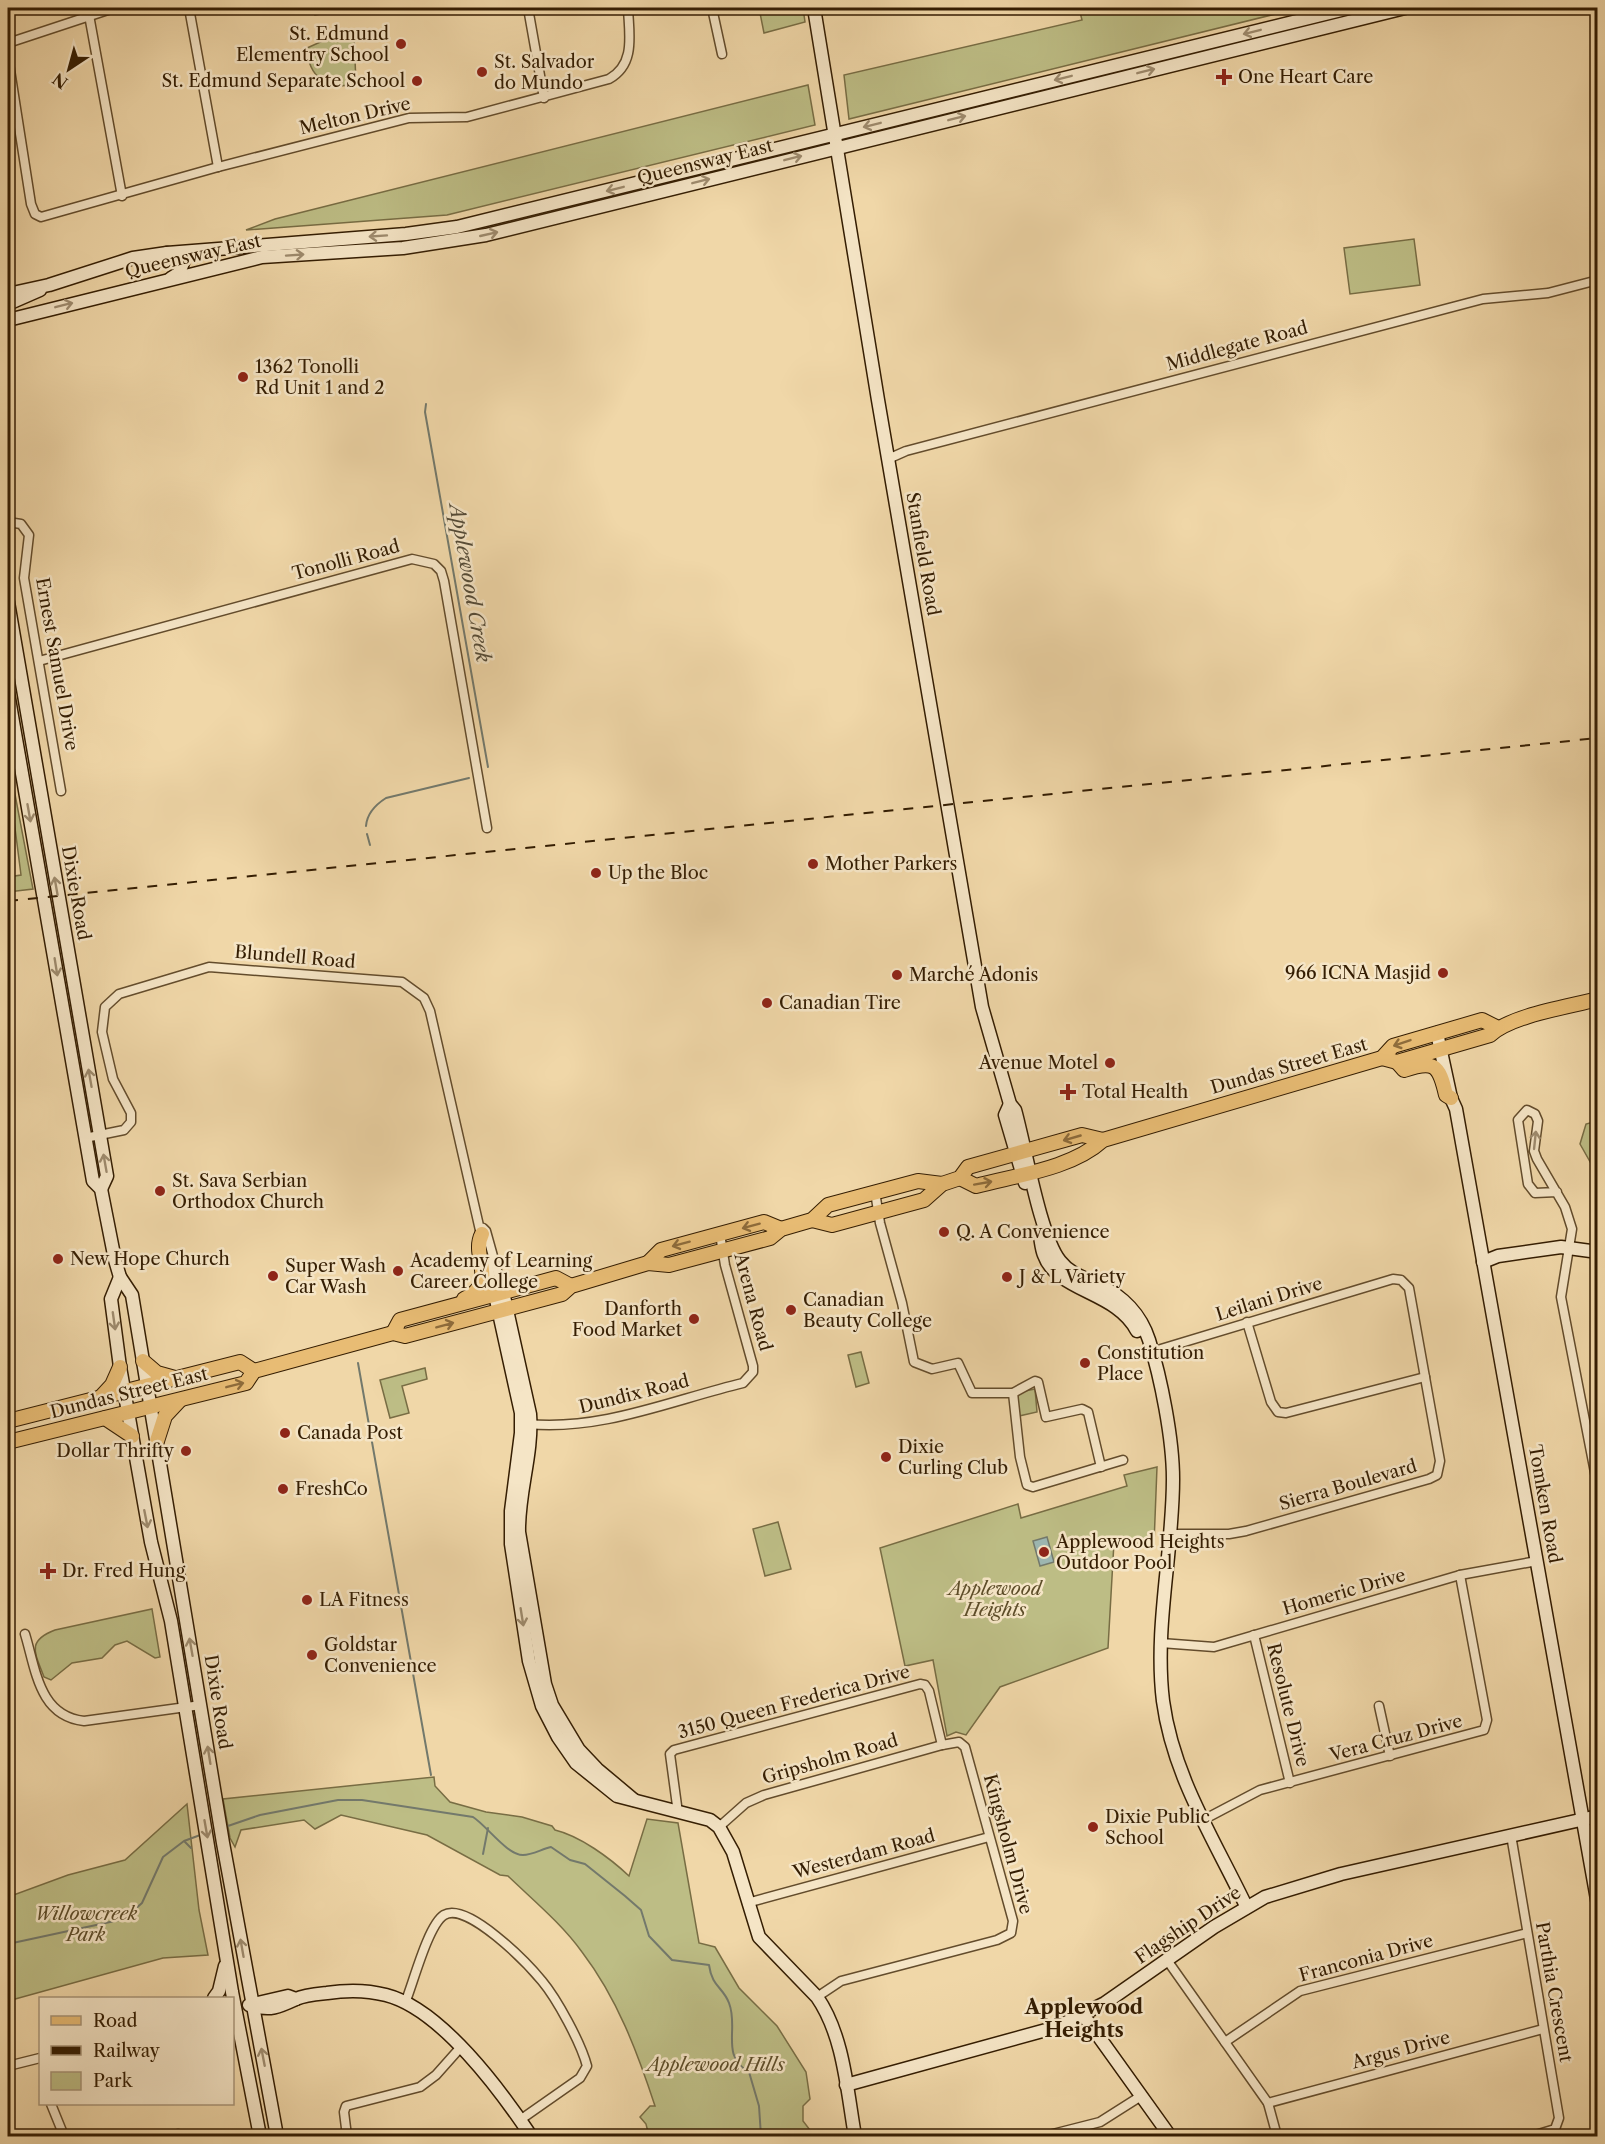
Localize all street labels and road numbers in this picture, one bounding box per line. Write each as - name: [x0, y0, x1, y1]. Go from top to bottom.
- street label: Melton Drive: [297, 93, 413, 139]
- street label: Queensway East: [635, 134, 776, 189]
- street label: Queensway East: [123, 230, 264, 282]
- street label: Middlegate Road: [1164, 317, 1310, 375]
- street label: Stanfield Road: [901, 491, 945, 617]
- street label: Tonolli Road: [290, 535, 402, 585]
- street label: Ernest Samuel Drive: [31, 576, 83, 752]
- street label: Dixie Road: [57, 844, 95, 942]
- street label: Blundell Road: [234, 941, 356, 973]
- street label: Dundas Street East: [1208, 1033, 1370, 1099]
- street label: Arena Road: [729, 1250, 777, 1353]
- street label: Leilani Drive: [1213, 1272, 1325, 1326]
- street label: Dundas Street East: [48, 1363, 211, 1423]
- street label: Dundix Road: [577, 1370, 691, 1418]
- street label: Tomken Road: [1524, 1443, 1566, 1565]
- street label: Sierra Boulevard: [1277, 1455, 1419, 1515]
- street label: Homeric Drive: [1280, 1564, 1408, 1620]
- street label: Resolute Drive: [1262, 1641, 1314, 1769]
- street label: Dixie Road: [200, 1653, 236, 1751]
- street label: 3150 Queen Frederica Drive: [676, 1660, 912, 1744]
- street label: Vera Cruz Drive: [1326, 1710, 1465, 1767]
- street label: Gripsholm Road: [760, 1729, 900, 1789]
- street label: Kingsholm Drive: [979, 1772, 1037, 1916]
- street label: Westerdam Road: [790, 1824, 938, 1884]
- street label: Flagship Drive: [1131, 1881, 1245, 1969]
- street label: Parthia Crescent: [1531, 1920, 1577, 2065]
- street label: Franconia Drive: [1297, 1930, 1435, 1986]
- street label: Argus Drive: [1348, 2026, 1453, 2074]

